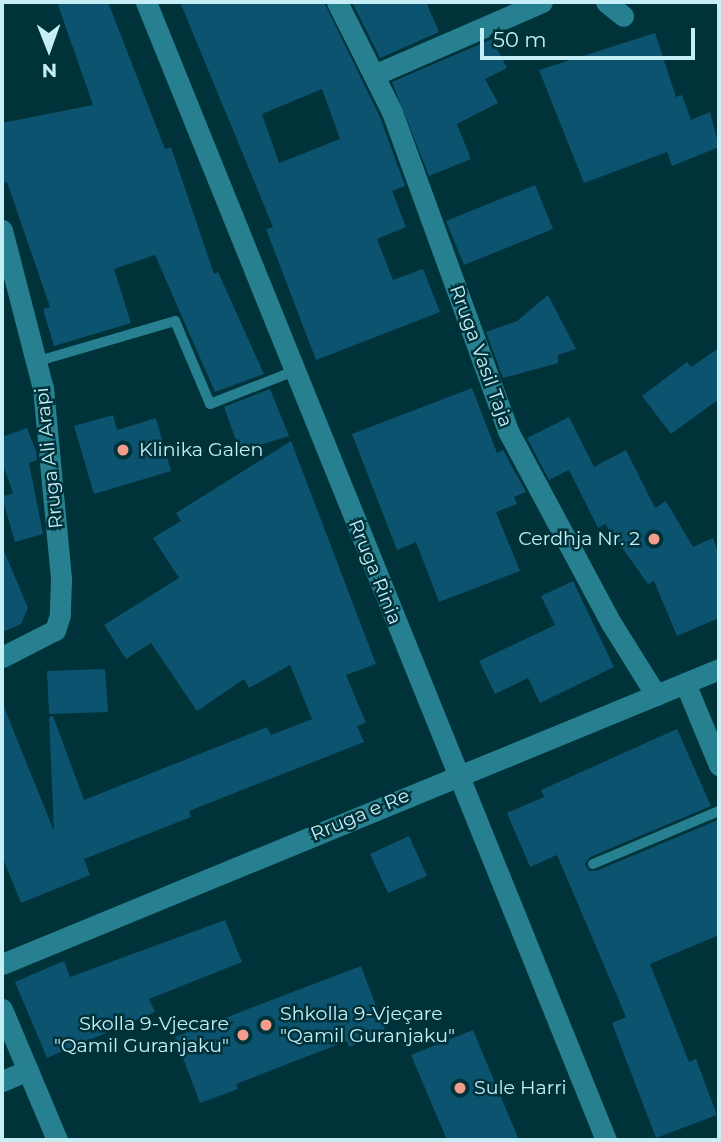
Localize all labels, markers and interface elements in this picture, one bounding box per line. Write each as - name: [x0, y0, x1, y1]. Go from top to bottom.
- north arrow: [14, 14, 84, 84]
- scale bar: [483, 14, 698, 58]
- text: 50 m: [493, 27, 547, 52]
- text: N: [42, 59, 57, 82]
- street label: Rruga Vasil Taja: [445, 282, 517, 430]
- street label: Rruga Ali Arapi: [30, 386, 68, 530]
- place label: Klinika Galen: [139, 439, 263, 461]
- marker: Klinika Galen: [113, 440, 133, 460]
- street label: Rruga Rinia: [344, 516, 406, 628]
- place label: Cerdhja Nr. 2: [518, 528, 640, 550]
- marker: Cerdhja Nr. 2: [646, 531, 662, 547]
- street label: Rruga e Re: [307, 784, 413, 846]
- place label: Shkolla 9-Vjeçare "Qamil Guranjaku": [280, 1003, 455, 1047]
- place label: Skolla 9-Vjecare "Qamil Guranjaku": [54, 1013, 229, 1057]
- marker: Shkolla 9-Vjeçare "Qamil Guranjaku": [258, 1017, 274, 1033]
- marker: Skolla 9-Vjecare "Qamil Guranjaku": [235, 1027, 251, 1043]
- place label: Sule Harri: [474, 1077, 567, 1099]
- marker: Sule Harri: [452, 1080, 468, 1096]

